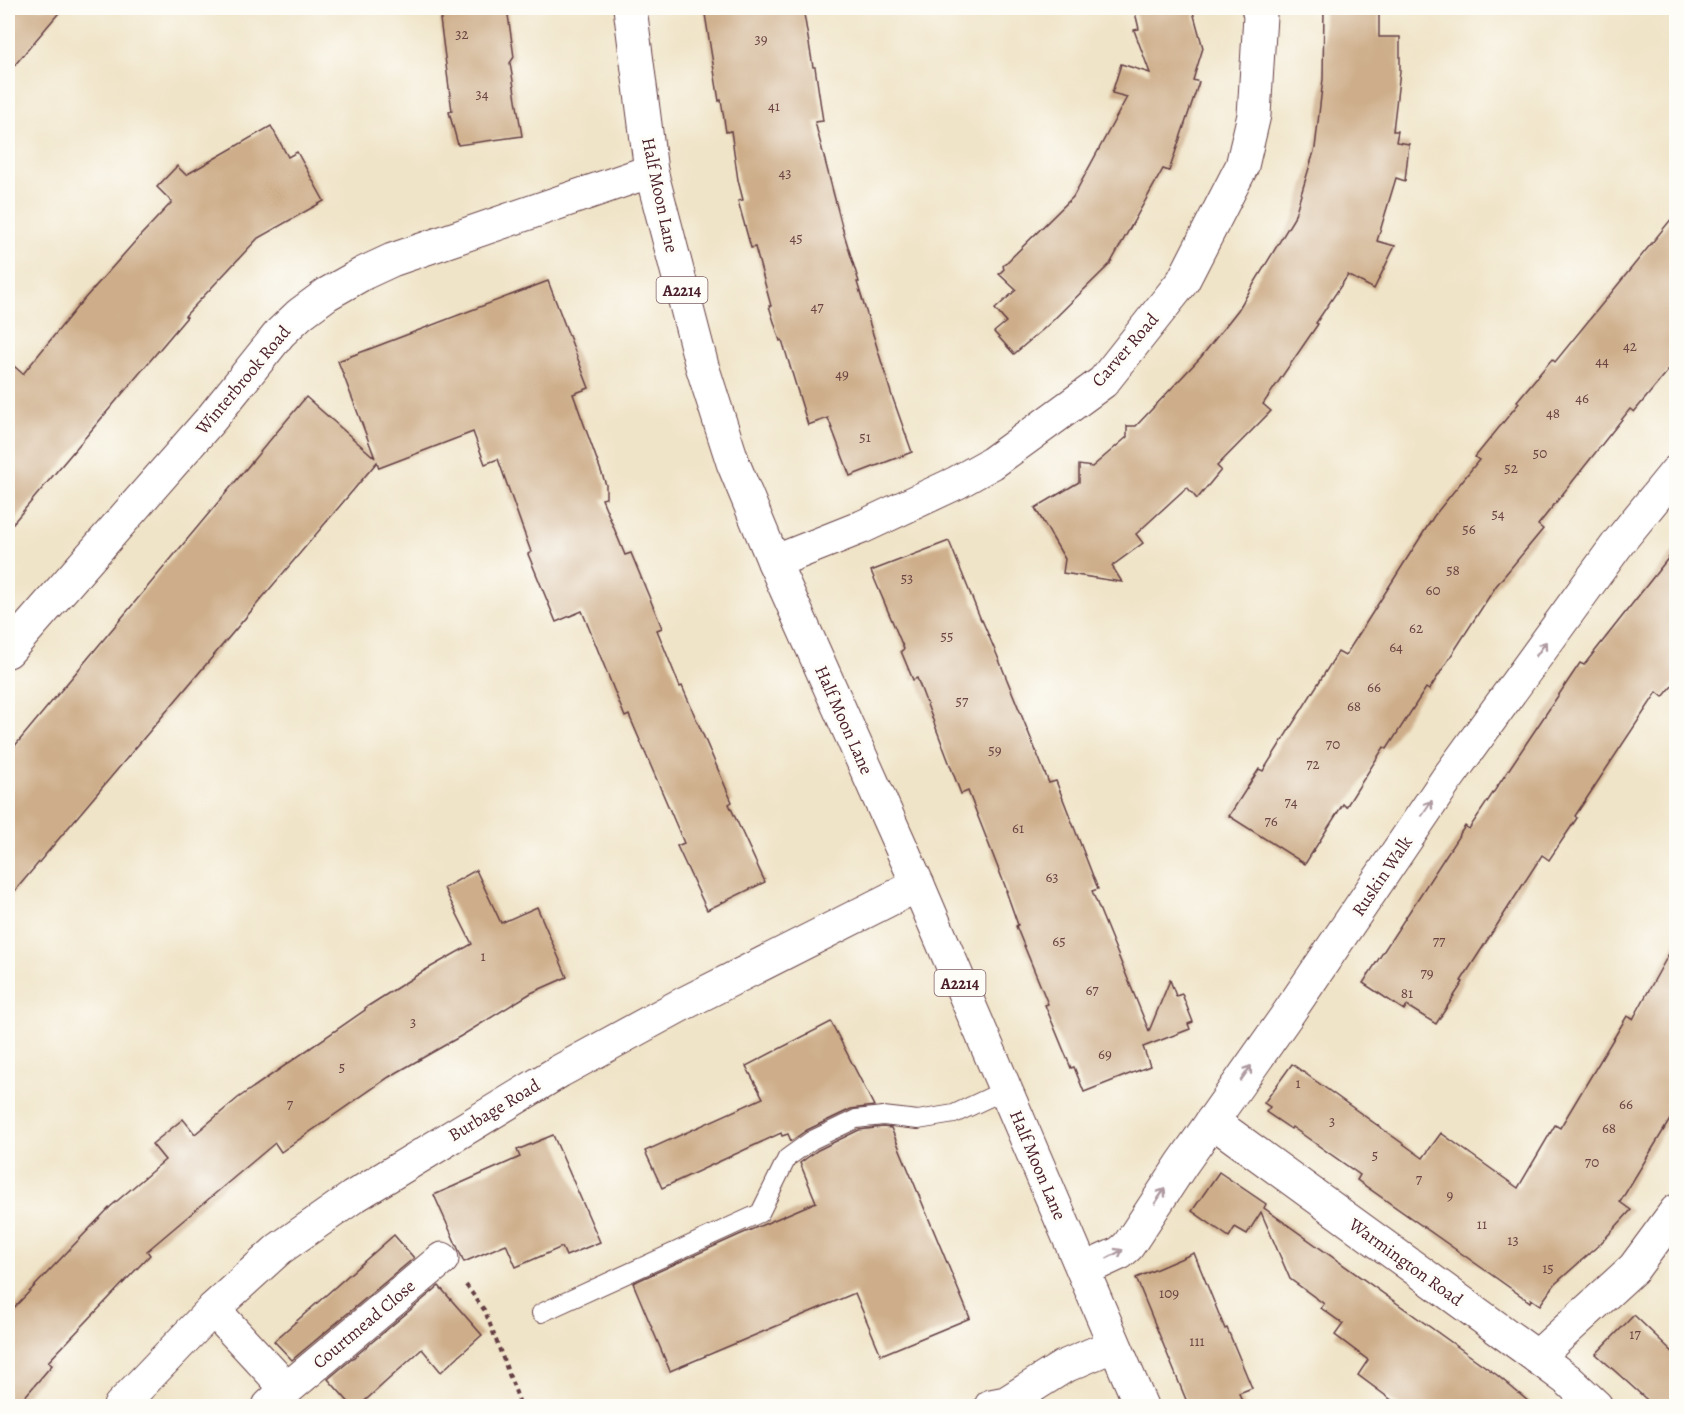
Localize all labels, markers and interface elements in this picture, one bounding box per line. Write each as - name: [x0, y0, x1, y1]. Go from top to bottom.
- house number: 32: [455, 24, 469, 44]
- house number: 39: [754, 29, 768, 49]
- house number: 34: [475, 84, 489, 104]
- house number: 41: [768, 96, 780, 116]
- street label: Half Moon Lane: [636, 135, 684, 255]
- house number: 43: [778, 163, 792, 183]
- house number: 45: [789, 228, 803, 248]
- road number: A2214: [656, 277, 708, 303]
- house number: 47: [810, 297, 824, 317]
- street label: Carver Road: [1086, 308, 1164, 392]
- street label: Winterbrook Road: [190, 320, 296, 440]
- house number: 42: [1623, 336, 1637, 356]
- house number: 44: [1595, 351, 1609, 371]
- house number: 49: [835, 364, 849, 384]
- house number: 46: [1575, 388, 1589, 408]
- house number: 48: [1546, 403, 1560, 423]
- house number: 51: [859, 427, 871, 447]
- house number: 50: [1533, 443, 1547, 463]
- house number: 52: [1504, 458, 1518, 478]
- house number: 54: [1491, 504, 1505, 524]
- house number: 56: [1462, 519, 1476, 539]
- house number: 58: [1446, 560, 1460, 580]
- house number: 53: [901, 568, 913, 588]
- house number: 60: [1426, 580, 1440, 600]
- house number: 62: [1409, 618, 1423, 638]
- house number: 55: [941, 626, 953, 646]
- house number: 64: [1389, 637, 1403, 657]
- one-way arrow: [1535, 642, 1547, 658]
- street label: Half Moon Lane: [809, 662, 879, 778]
- house number: 66: [1367, 677, 1381, 697]
- house number: 57: [956, 691, 969, 711]
- house number: 68: [1347, 696, 1361, 716]
- house number: 70: [1326, 734, 1340, 754]
- house number: 59: [988, 740, 1002, 760]
- house number: 72: [1306, 754, 1320, 774]
- house number: 74: [1284, 792, 1298, 812]
- one-way arrow: [1422, 800, 1434, 817]
- house number: 76: [1264, 811, 1278, 831]
- house number: 61: [1012, 818, 1024, 838]
- street label: Ruskin Walk: [1346, 831, 1418, 921]
- house number: 63: [1045, 867, 1059, 887]
- house number: 65: [1052, 931, 1066, 951]
- house number: 77: [1433, 931, 1446, 951]
- house number: 1: [480, 946, 486, 966]
- house number: 79: [1420, 963, 1434, 983]
- road number: A2214: [934, 970, 986, 996]
- house number: 67: [1085, 980, 1099, 1000]
- house number: 81: [1401, 983, 1413, 1003]
- house number: 3: [410, 1012, 416, 1032]
- house number: 69: [1098, 1044, 1112, 1064]
- house number: 5: [339, 1057, 345, 1077]
- one-way arrow: [1240, 1066, 1252, 1082]
- street label: Burbage Road: [444, 1073, 545, 1147]
- house number: 1: [1295, 1073, 1301, 1093]
- house number: 7: [287, 1094, 294, 1114]
- house number: 66: [1619, 1094, 1633, 1114]
- street label: Half Moon Lane: [1004, 1106, 1072, 1224]
- house number: 3: [1329, 1111, 1335, 1131]
- house number: 68: [1602, 1118, 1616, 1138]
- house number: 5: [1372, 1145, 1378, 1165]
- house number: 70: [1585, 1152, 1599, 1172]
- house number: 7: [1416, 1169, 1423, 1189]
- house number: 9: [1447, 1185, 1454, 1205]
- one-way arrow: [1154, 1188, 1166, 1205]
- street label: Warmington Road: [1343, 1212, 1468, 1312]
- house number: 11: [1477, 1214, 1487, 1234]
- house number: 13: [1507, 1230, 1519, 1250]
- one-way arrow: [1106, 1248, 1123, 1260]
- house number: 15: [1542, 1258, 1554, 1278]
- street label: Courtmead Close: [308, 1274, 420, 1374]
- house number: 109: [1159, 1283, 1179, 1303]
- house number: 17: [1629, 1324, 1641, 1344]
- house number: 111: [1189, 1331, 1205, 1351]

